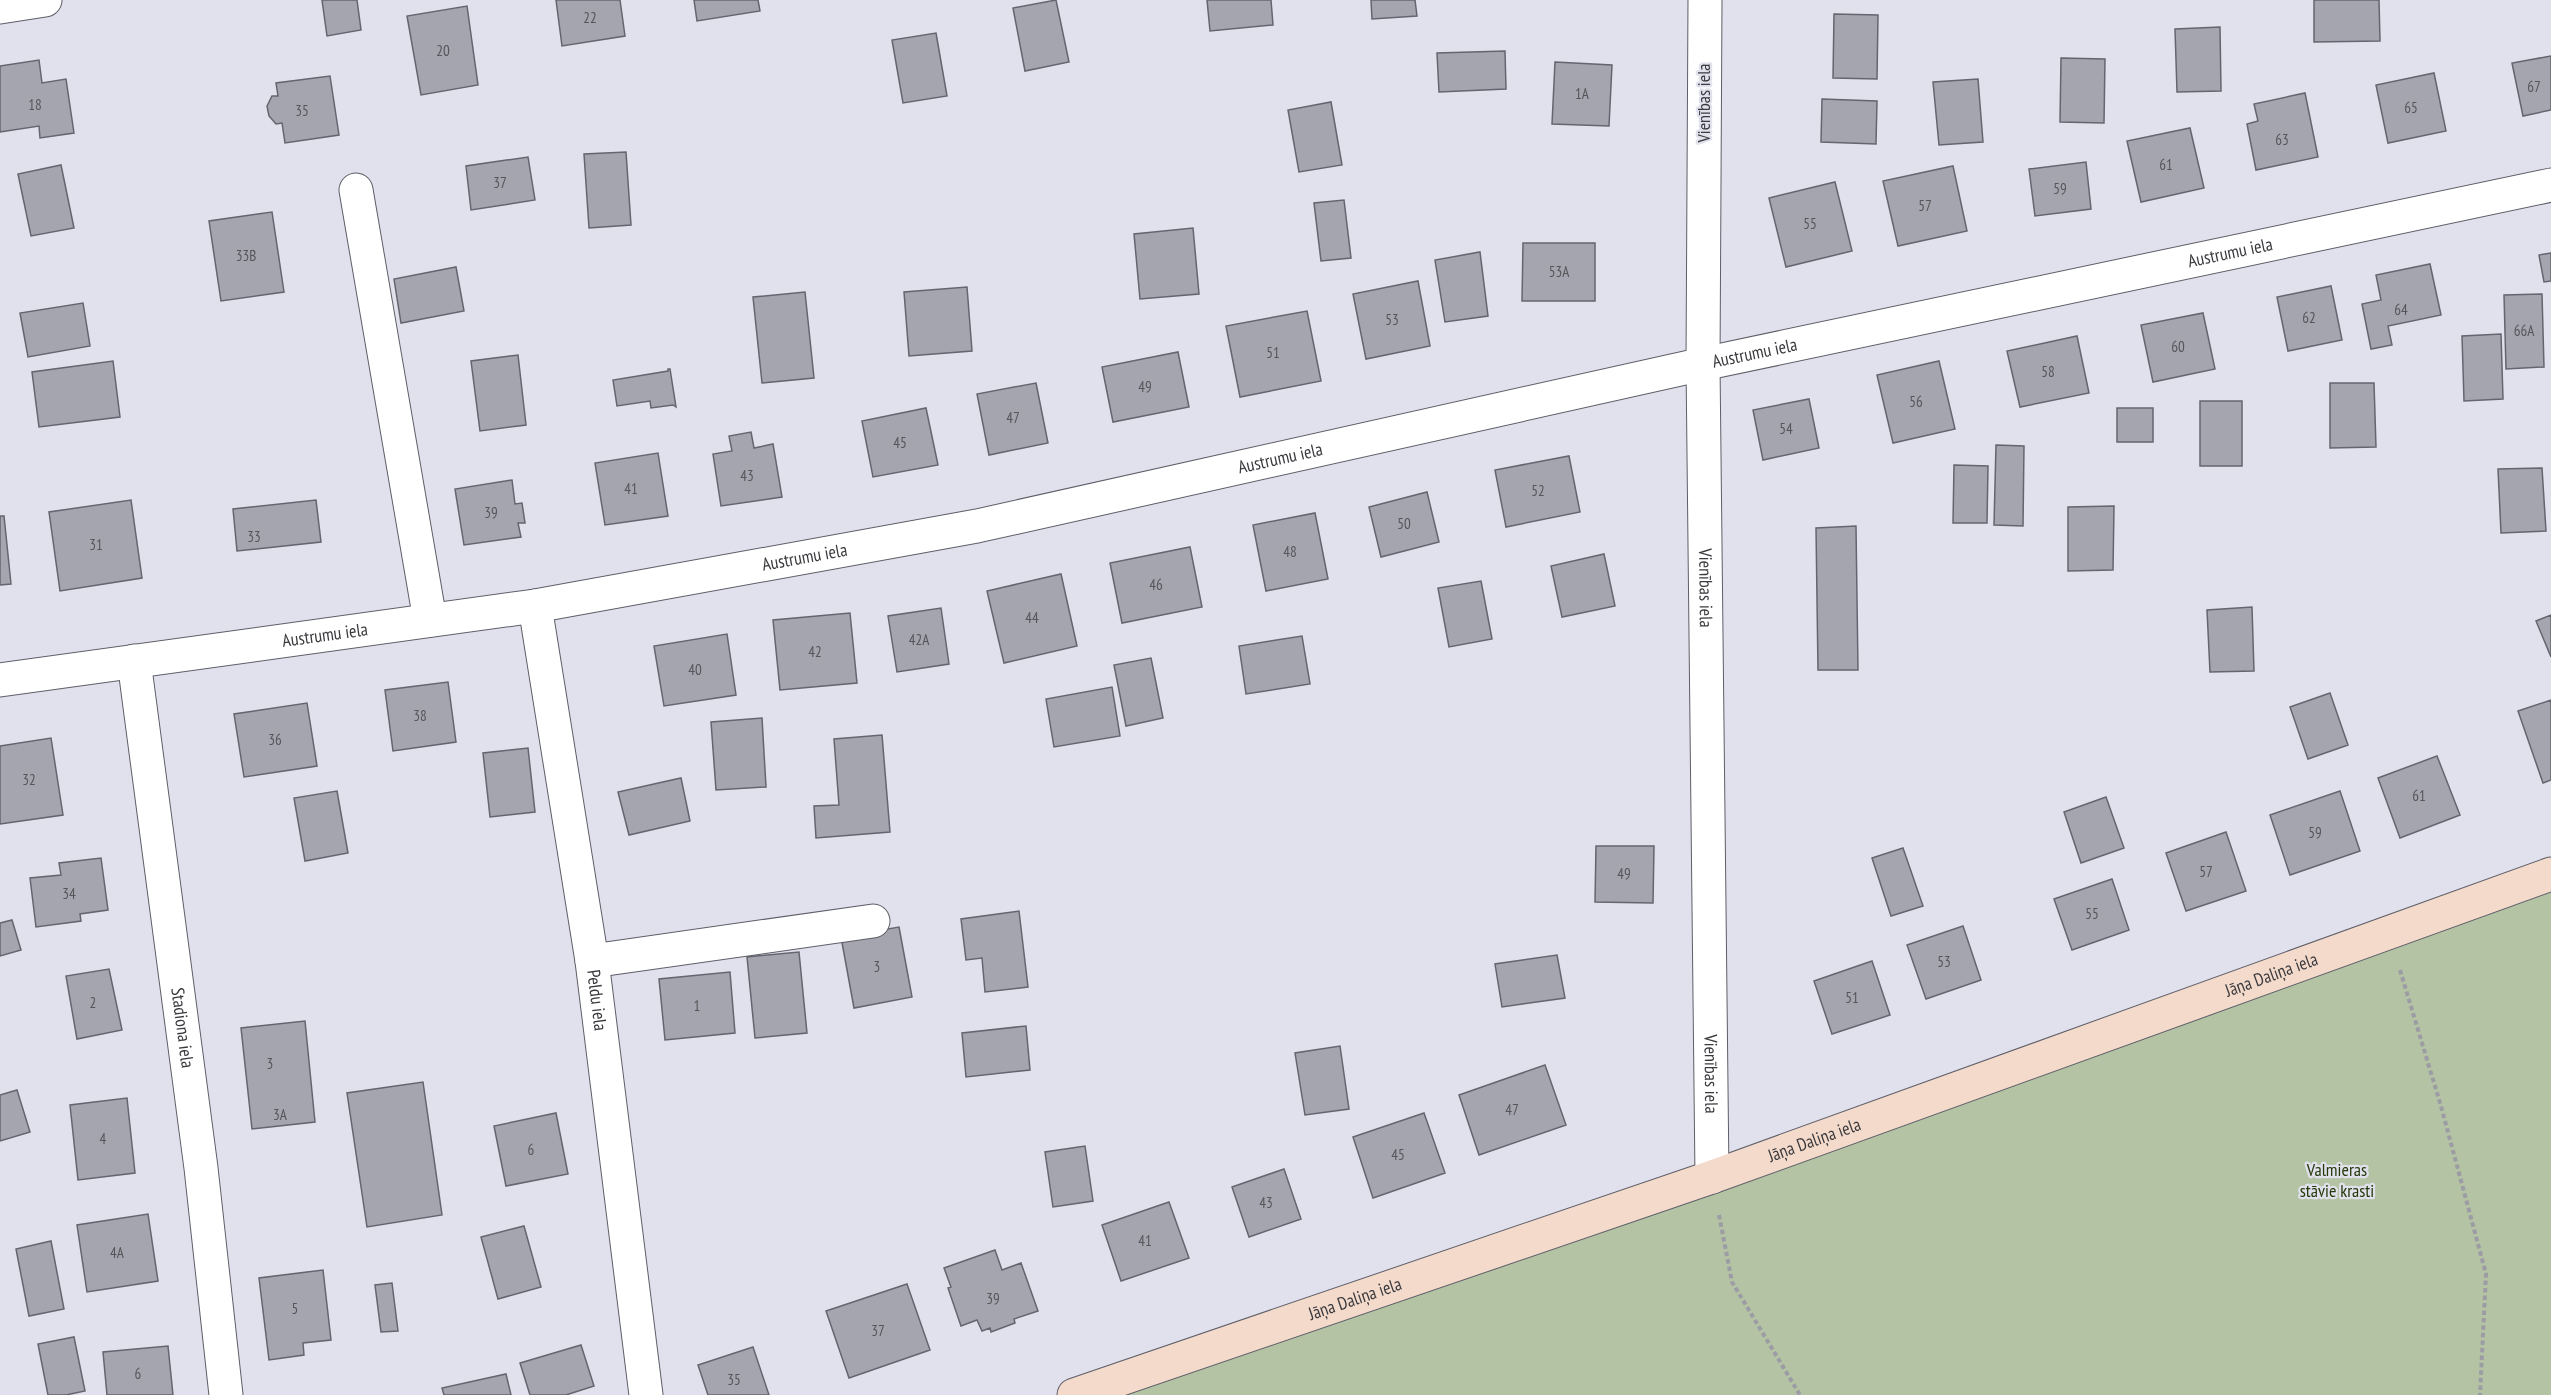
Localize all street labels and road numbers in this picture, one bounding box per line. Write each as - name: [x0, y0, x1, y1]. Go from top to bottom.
- street label: Vienības iela: [1692, 63, 1715, 144]
- street label: Austrumu iela: [2186, 232, 2275, 272]
- street label: Austrumu iela: [1710, 332, 1799, 373]
- street label: Austrumu iela: [1236, 437, 1325, 478]
- street label: Austrumu iela: [760, 538, 849, 576]
- street label: Vienības iela: [1694, 547, 1718, 628]
- street label: Austrumu iela: [281, 617, 369, 652]
- street label: Jāņa Daliņa iela: [2221, 947, 2321, 1002]
- street label: Peldu iela: [582, 968, 613, 1032]
- street label: Stadiona iela: [166, 986, 200, 1069]
- street label: Vienības iela: [1699, 1033, 1723, 1114]
- street label: Jāņa Daliņa iela: [1764, 1112, 1864, 1167]
- street label: Jāņa Daliņa iela: [1304, 1272, 1404, 1325]

